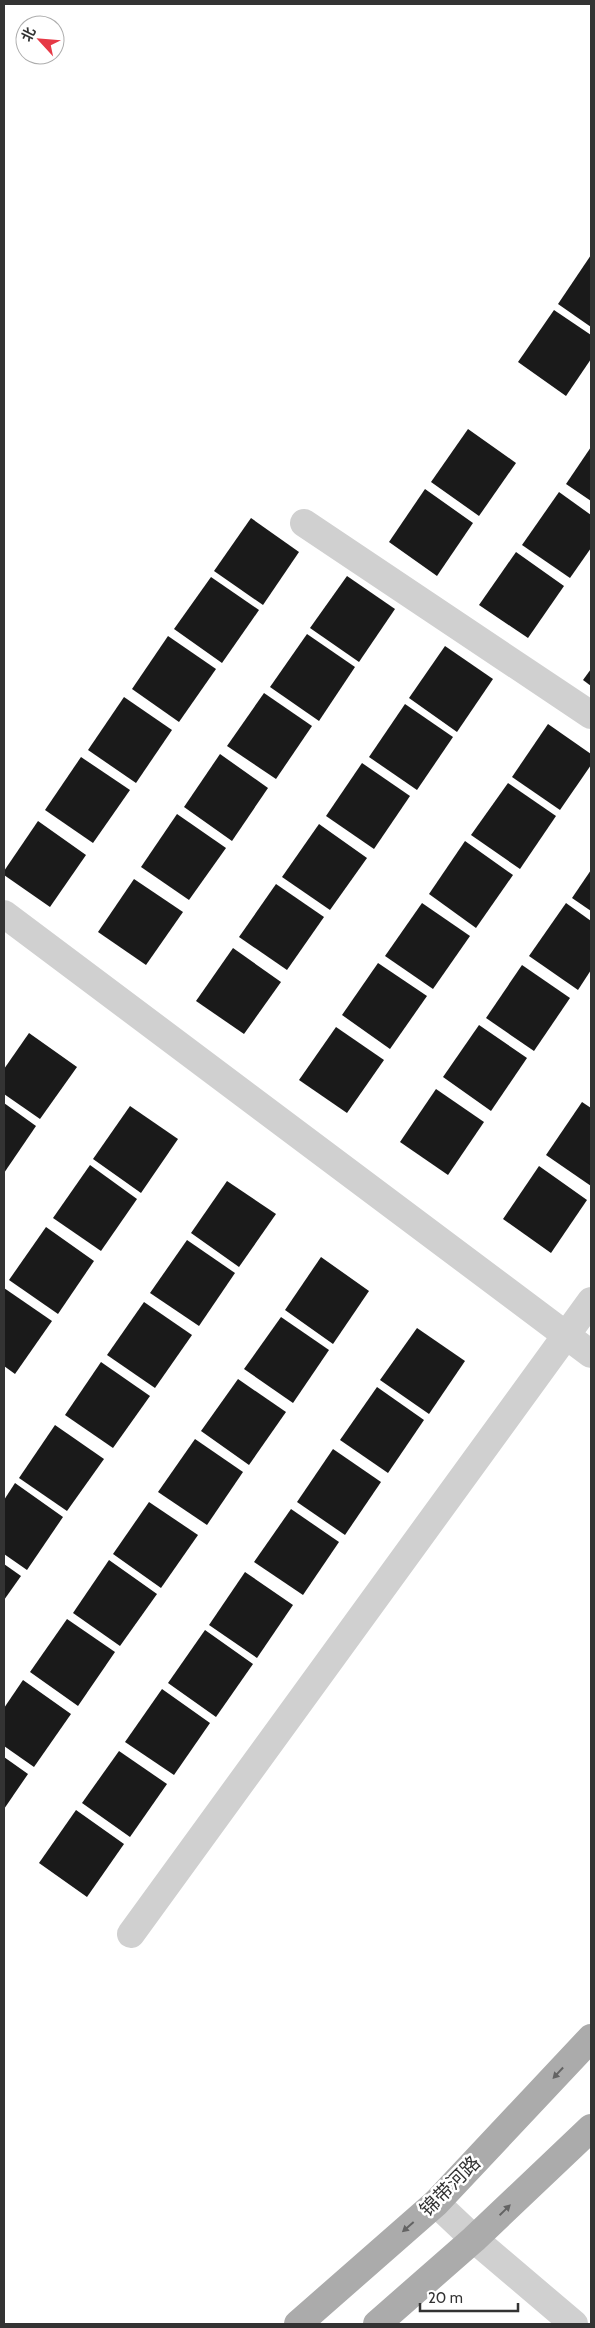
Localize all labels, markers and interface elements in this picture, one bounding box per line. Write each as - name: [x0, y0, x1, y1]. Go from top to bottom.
- north arrow: [15, 15, 65, 65]
- text: 北: [17, 24, 39, 45]
- one-way arrow: [552, 2067, 564, 2079]
- street label: 锦带河路: [415, 2151, 485, 2221]
- one-way arrow: [499, 2204, 511, 2216]
- one-way arrow: [402, 2222, 415, 2233]
- scale bar: [420, 2280, 518, 2312]
- text: 20 m: [428, 2289, 463, 2307]

